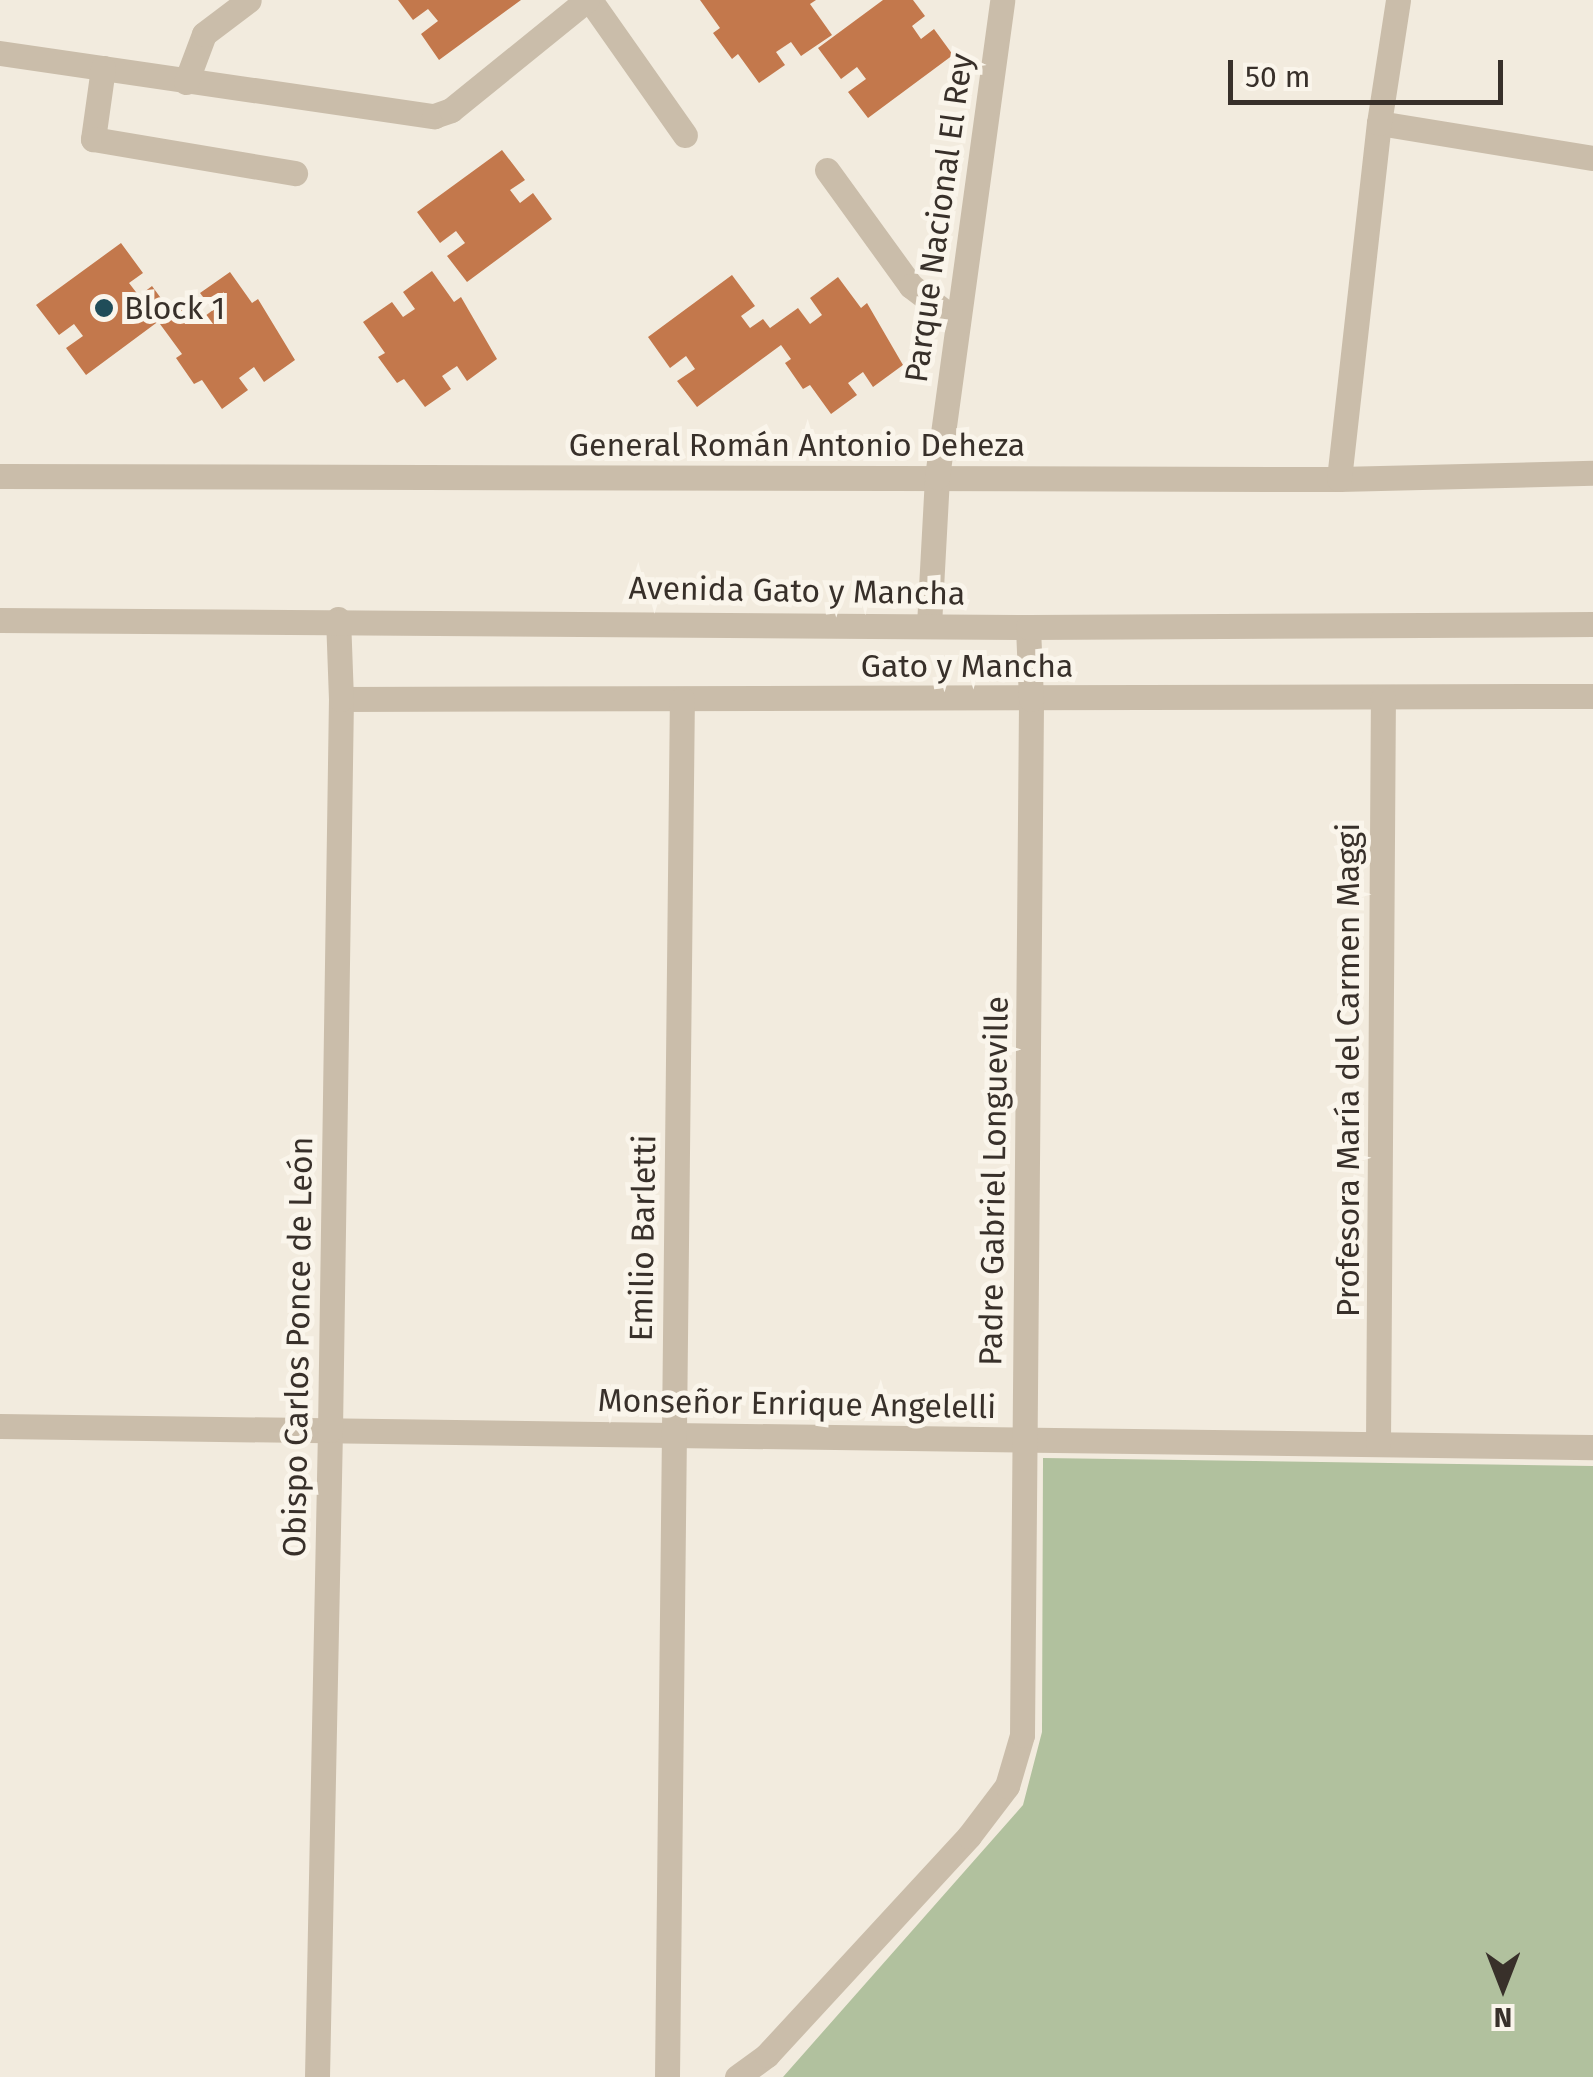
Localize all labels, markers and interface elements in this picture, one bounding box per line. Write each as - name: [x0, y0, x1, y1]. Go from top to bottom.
- scale bar: [1233, 40, 1508, 102]
- street label: Parque Nacional El Rey: [897, 51, 981, 385]
- text: 50 m: [1245, 59, 1310, 95]
- place label: Block 1: [124, 289, 225, 327]
- marker: Block 1: [93, 297, 115, 319]
- street label: General Román Antonio Deheza: [569, 426, 1025, 464]
- street label: Avenida Gato y Mancha: [628, 569, 966, 613]
- street label: Gato y Mancha: [861, 647, 1073, 685]
- street label: Profesora María del Carmen Maggi: [1329, 823, 1367, 1317]
- street label: Padre Gabriel Longueville: [972, 996, 1016, 1366]
- street label: Emilio Barletti: [622, 1134, 664, 1342]
- street label: Obispo Carlos Ponce de León: [275, 1136, 321, 1558]
- street label: Monseñor Enrique Angelelli: [597, 1381, 997, 1427]
- north arrow: [1453, 1937, 1553, 2037]
- text: N: [1494, 2001, 1512, 2034]

